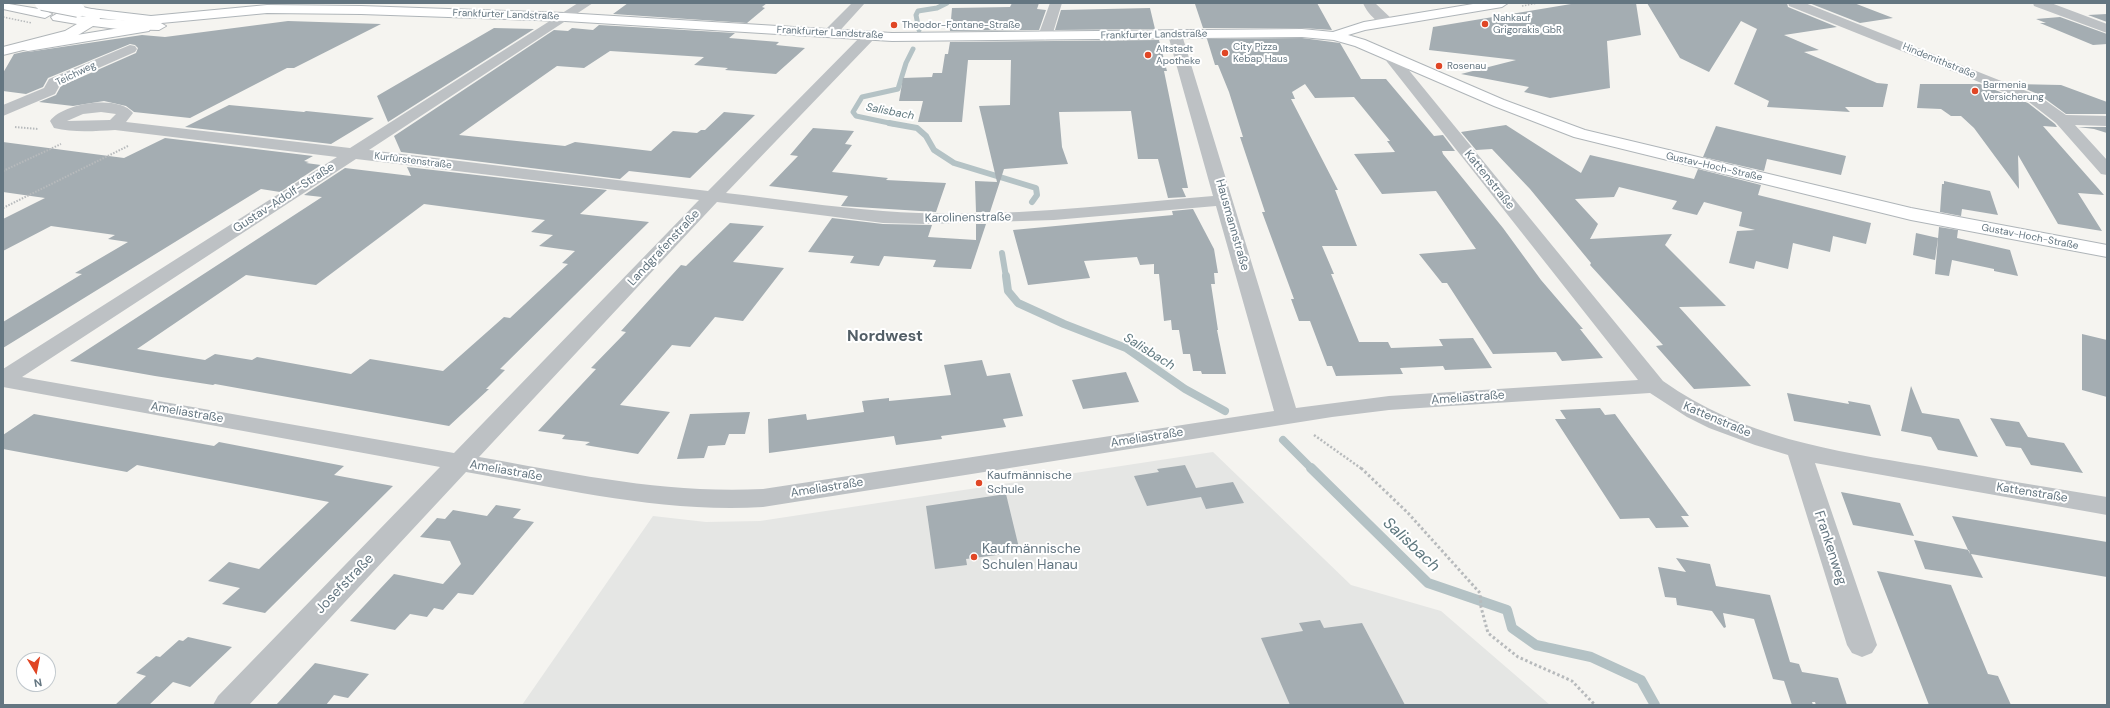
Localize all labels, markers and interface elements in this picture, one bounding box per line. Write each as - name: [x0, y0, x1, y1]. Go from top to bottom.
- street label: Frankfurter Landstraße: [452, 7, 560, 23]
- place label: Nahkauf Grigorakis GbR: [1493, 12, 1562, 36]
- place label: Theodor-Fontane-Straße: [902, 19, 1020, 31]
- marker: Nahkauf Grigorakis GbR: [1480, 19, 1490, 29]
- marker: Theodor-Fontane-Straße: [889, 20, 899, 30]
- street label: Frankfurter Landstraße: [776, 24, 884, 42]
- street label: Frankfurter Landstraße: [1101, 28, 1207, 42]
- place label: City Pizza Kebap Haus: [1233, 41, 1288, 64]
- street label: Hindemithstraße: [1901, 41, 1977, 81]
- place label: Altstadt Apotheke: [1156, 43, 1200, 66]
- marker: City Pizza Kebap Haus: [1220, 48, 1230, 58]
- marker: Altstadt Apotheke: [1143, 50, 1153, 60]
- street label: Teichweg: [54, 59, 98, 89]
- place label: Rosenau: [1447, 60, 1486, 72]
- marker: Rosenau: [1434, 61, 1444, 71]
- place label: Barmenia Versicherung: [1983, 79, 2044, 102]
- marker: Barmenia Versicherung: [1970, 86, 1980, 96]
- water label: Salisbach: [865, 101, 915, 123]
- street label: Kattenstraße: [1461, 147, 1517, 213]
- street label: Kurfürstenstraße: [374, 150, 452, 172]
- street label: Gustav-Hoch-Straße: [1665, 150, 1763, 184]
- street label: Gustav-Adolf-Straße: [231, 160, 337, 236]
- street label: Hausmannstraße: [1212, 178, 1252, 272]
- street label: Landgrafenstraße: [625, 207, 703, 289]
- street label: Karolinenstraße: [925, 210, 1011, 226]
- street label: Gustav-Hoch-Straße: [1980, 222, 2080, 252]
- district label: Nordwest: [847, 327, 923, 347]
- water label: Salisbach: [1120, 330, 1178, 374]
- street label: Ameliastraße: [1431, 388, 1505, 408]
- street label: Kattenstraße: [1681, 399, 1753, 441]
- street label: Ameliastraße: [150, 400, 224, 426]
- street label: Ameliastraße: [1110, 425, 1184, 451]
- street label: Ameliastraße: [469, 458, 543, 484]
- place label: Kaufmännische Schule: [987, 469, 1072, 497]
- street label: Ameliastraße: [790, 475, 864, 501]
- marker: Kaufmännische Schule: [974, 478, 984, 488]
- street label: Kattenstraße: [1995, 480, 2069, 506]
- street label: Frankenweg: [1810, 509, 1850, 587]
- water label: Salisbach: [1379, 514, 1443, 576]
- place label: Kaufmännische Schulen Hanau: [982, 541, 1081, 574]
- street label: Josefstraße: [312, 551, 378, 617]
- marker: Kaufmännische Schulen Hanau: [969, 552, 979, 562]
- north arrow: [16, 652, 56, 692]
- text: N: [33, 675, 43, 690]

